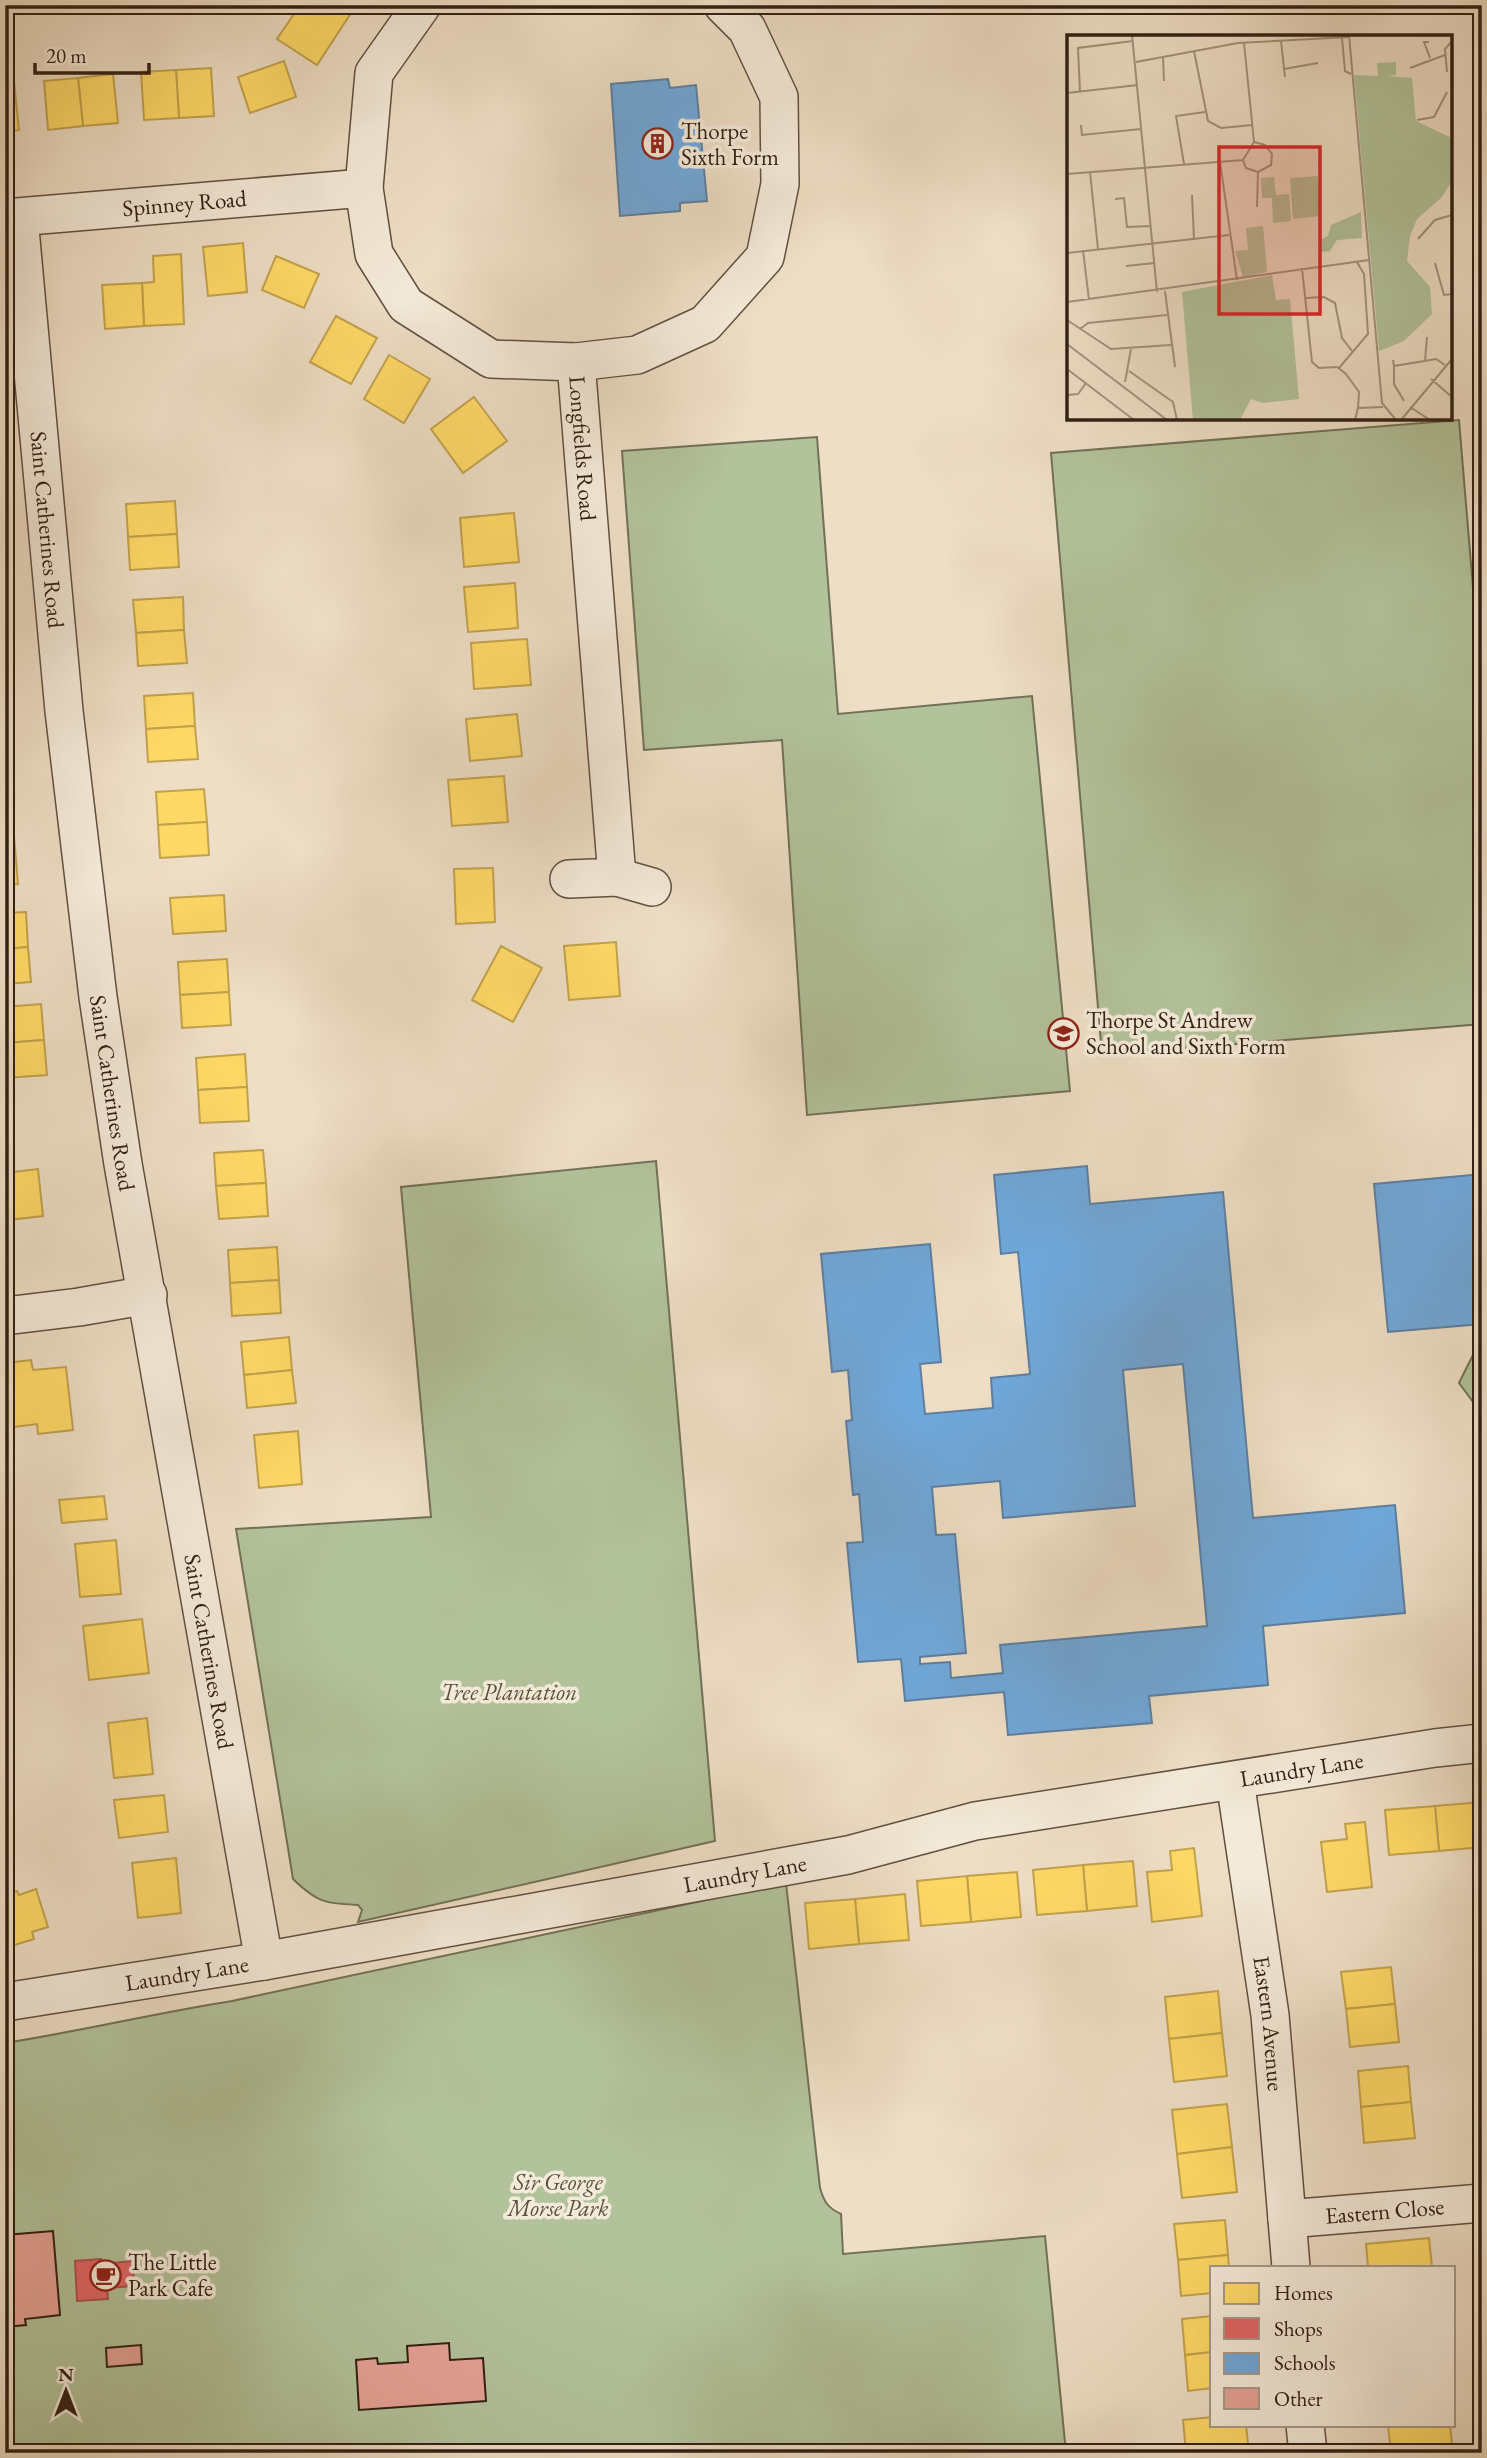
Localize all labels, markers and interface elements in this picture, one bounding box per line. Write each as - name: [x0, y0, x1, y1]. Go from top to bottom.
- scale bar: [35, 32, 149, 76]
- inset map: [1067, 35, 1452, 420]
- text: 20 m: [46, 42, 87, 69]
- place label: Thorpe Sixth Form: [681, 116, 779, 172]
- building icon: Thorpe Sixth Form: [641, 127, 675, 161]
- street label: Spinney Road: [121, 183, 248, 223]
- street label: Longfields Road: [562, 375, 604, 522]
- street label: Saint Catherines Road: [24, 430, 71, 630]
- street label: Saint Catherines Road: [83, 993, 143, 1194]
- place label: Thorpe St Andrew School and Sixth Form: [1086, 1005, 1286, 1061]
- school or university icon: Thorpe St Andrew School and Sixth Form: [1046, 1016, 1080, 1050]
- street label: Saint Catherines Road: [177, 1551, 241, 1752]
- park label: Tree Plantation: [441, 1677, 577, 1707]
- street label: Laundry Lane: [1238, 1745, 1366, 1794]
- street label: Laundry Lane: [681, 1848, 809, 1900]
- street label: Laundry Lane: [123, 1949, 251, 1998]
- street label: Eastern Avenue: [1246, 1954, 1291, 2092]
- park label: Sir George Morse Park: [505, 2167, 609, 2223]
- street label: Eastern Close: [1324, 2191, 1445, 2231]
- place label: The Little Park Cafe: [128, 2247, 217, 2303]
- cafe icon: The Little Park Cafe: [88, 2258, 122, 2292]
- legend: [1210, 2266, 1456, 2426]
- text: Homes: [1274, 2279, 1333, 2306]
- text: Shops: [1274, 2315, 1323, 2342]
- text: Schools: [1274, 2349, 1336, 2376]
- north arrow: [32, 2356, 102, 2426]
- text: N: [58, 2362, 74, 2387]
- text: Other: [1274, 2385, 1323, 2412]

